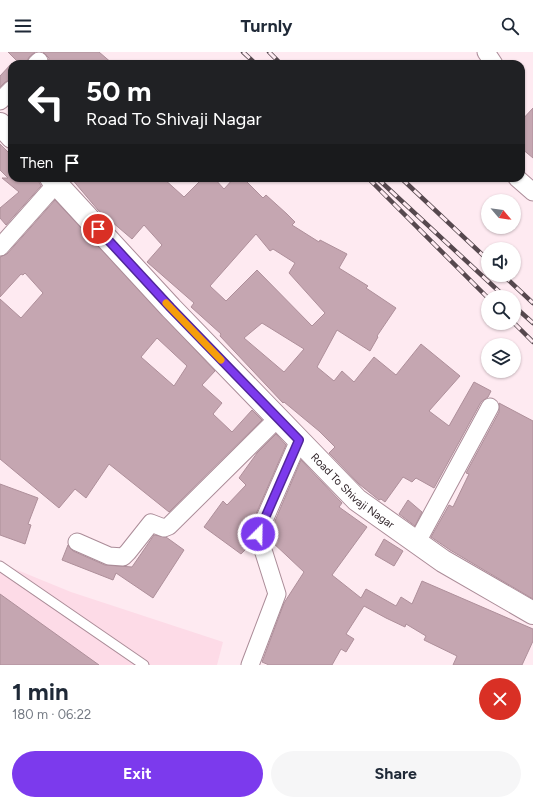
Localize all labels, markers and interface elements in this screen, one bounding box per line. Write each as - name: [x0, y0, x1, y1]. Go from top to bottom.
- icon: menu: [12, 15, 34, 37]
- text: Turnly: [241, 15, 292, 37]
- icon: search: [499, 15, 521, 37]
- text: 50 m: [86, 74, 152, 108]
- icon: left: [20, 76, 72, 128]
- text: Road To Shivaji Nagar: [86, 108, 262, 130]
- icon: arrive: [61, 152, 83, 174]
- text: Then: [20, 154, 53, 172]
- north arrow: [481, 194, 521, 234]
- map controls: [481, 194, 521, 378]
- pin: [81, 212, 115, 246]
- icon: arrive: [87, 218, 109, 240]
- button: sound: [481, 242, 521, 282]
- button: search: [481, 290, 521, 330]
- button: layers: [481, 338, 521, 378]
- street label: Road To Shivaji Nagar: [308, 451, 397, 532]
- position arrow: [237, 513, 279, 555]
- text: 1 min: [12, 677, 69, 706]
- button: close: [479, 678, 521, 720]
- text: 180 m · 06:22: [12, 707, 91, 722]
- button: Exit: [12, 751, 263, 797]
- button: Share: [271, 751, 521, 797]

